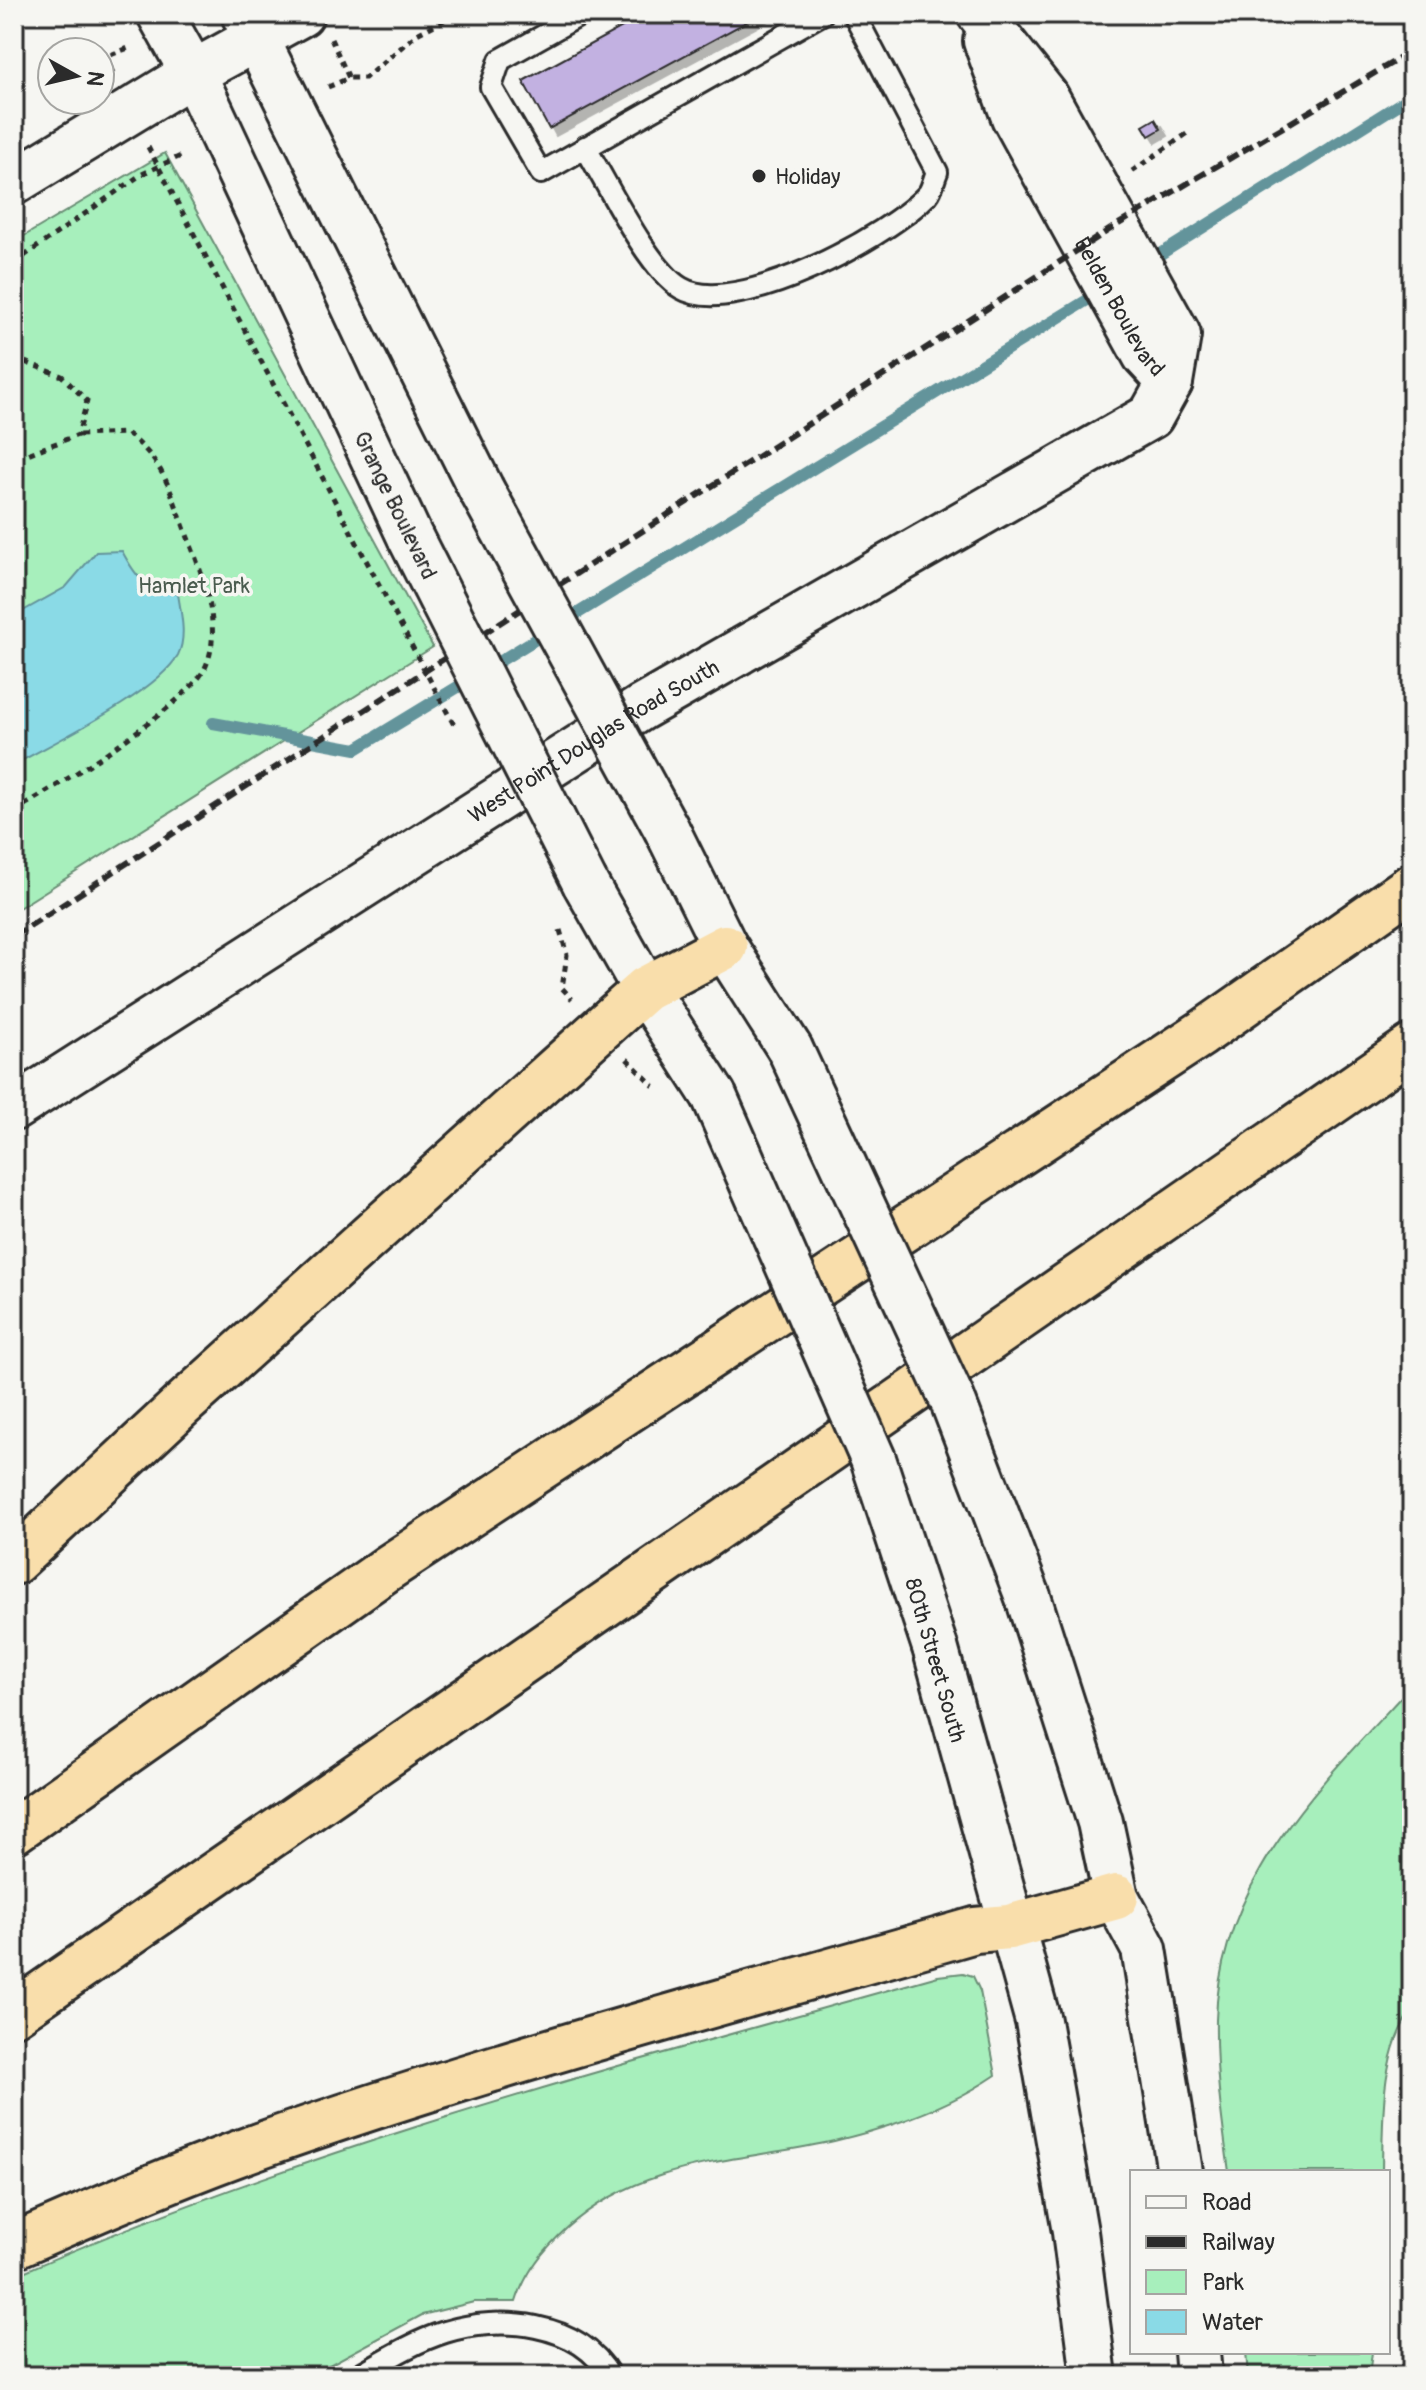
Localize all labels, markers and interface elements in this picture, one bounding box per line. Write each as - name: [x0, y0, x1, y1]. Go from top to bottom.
- north arrow: [36, 36, 116, 116]
- text: N: [80, 69, 110, 88]
- place label: Holiday: [775, 163, 840, 191]
- marker: Holiday: [750, 167, 768, 185]
- street label: Belden Boulevard: [1068, 232, 1171, 383]
- street label: Grange Boulevard: [347, 427, 443, 584]
- park label: Hamlet Park: [138, 572, 250, 600]
- street label: West Point Douglas Road South: [463, 653, 724, 830]
- street label: 80th Street South: [898, 1575, 972, 1746]
- legend: [1130, 2170, 1390, 2354]
- text: Road: [1202, 2188, 1252, 2217]
- text: Railway: [1202, 2228, 1275, 2257]
- text: Park: [1202, 2268, 1244, 2297]
- text: Water: [1202, 2308, 1263, 2337]

